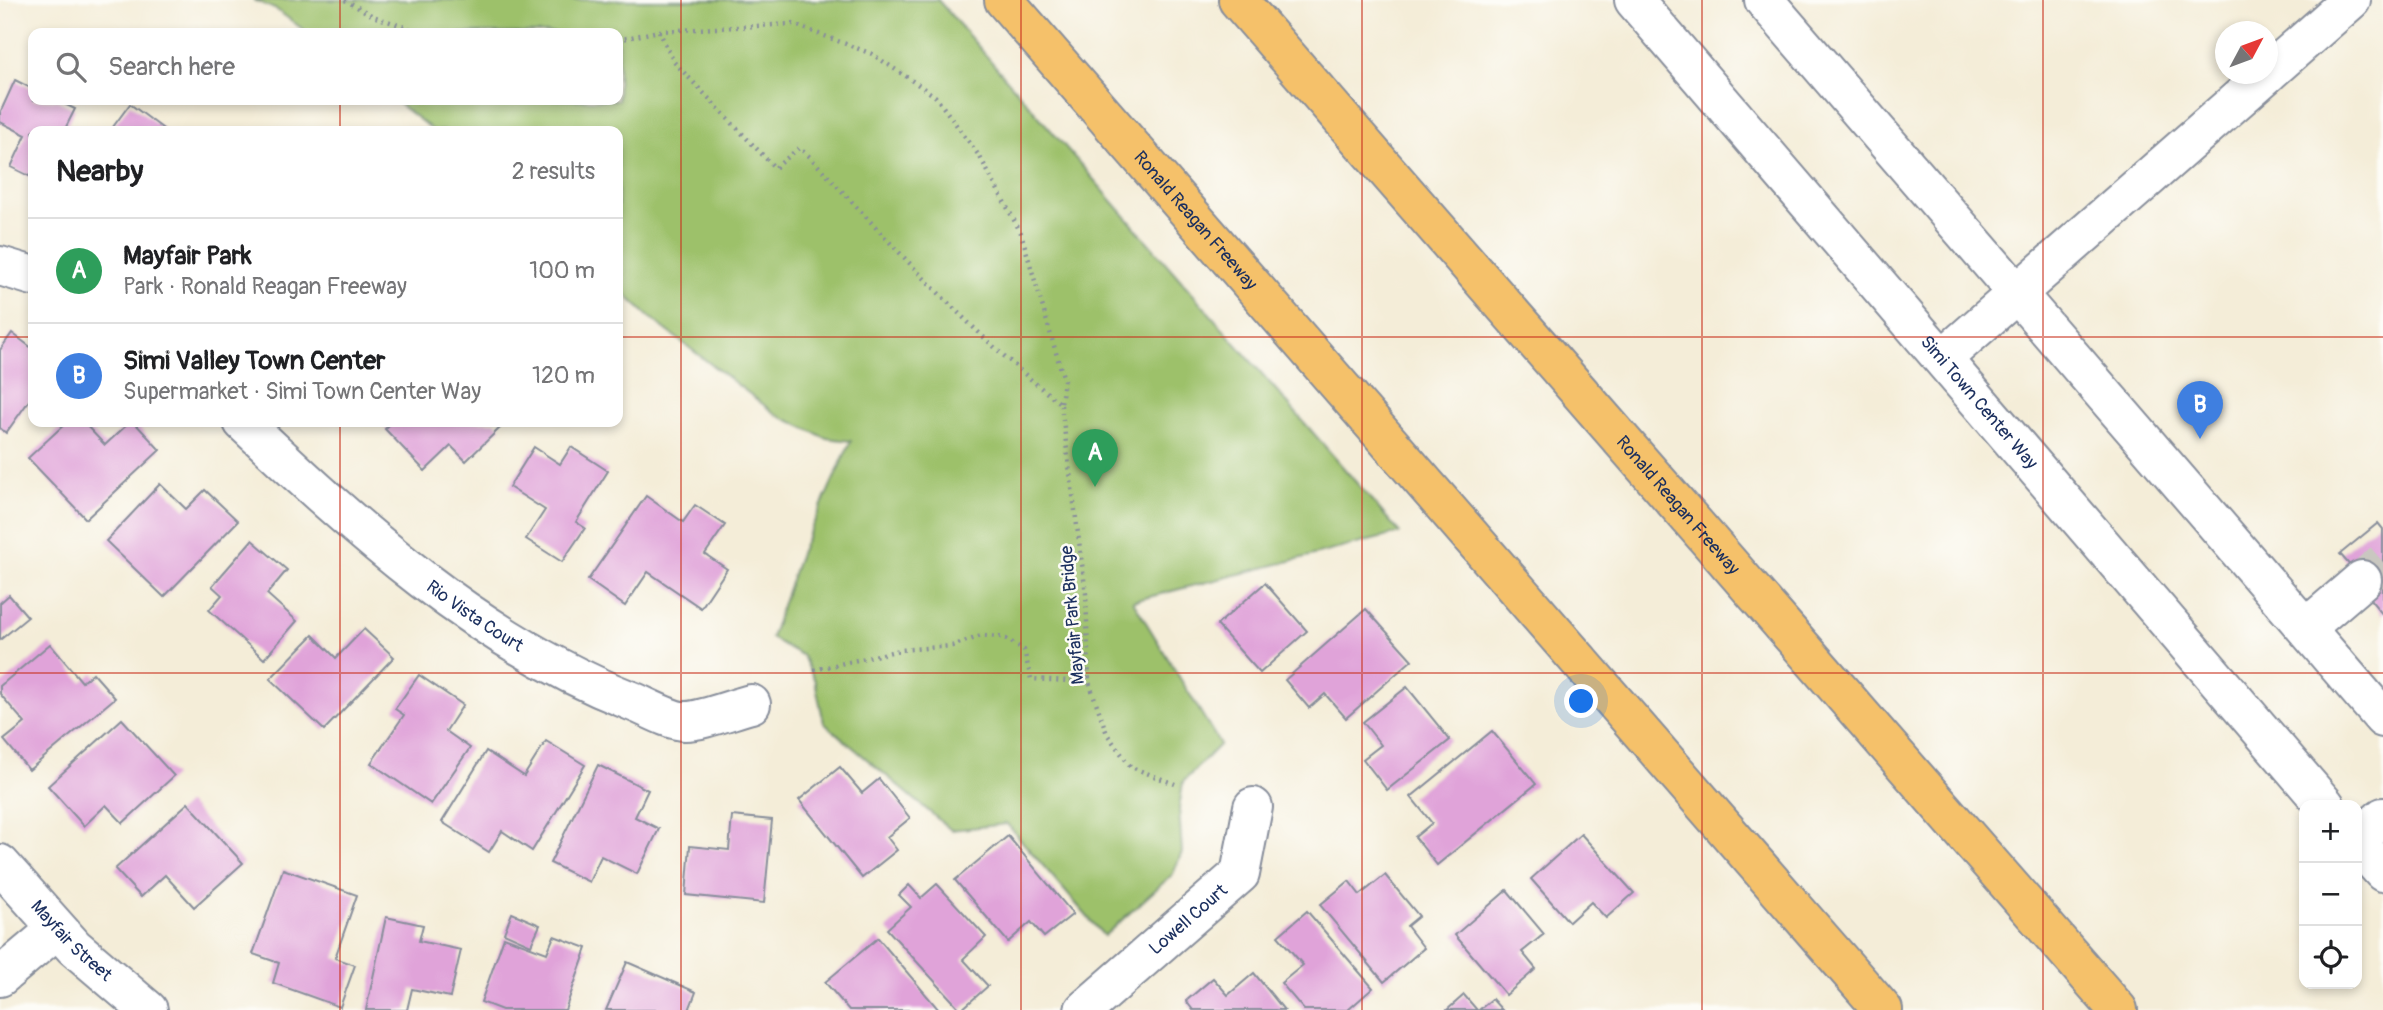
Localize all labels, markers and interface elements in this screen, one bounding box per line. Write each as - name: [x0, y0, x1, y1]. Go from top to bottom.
- north arrow: [2215, 21, 2278, 84]
- search box: [28, 28, 623, 105]
- icon: search: [52, 48, 90, 86]
- text: Search here: [108, 51, 235, 83]
- street label: Ronald Reagan Freeway: [1128, 146, 1262, 295]
- text: Nearby: [56, 153, 143, 190]
- text: 2 results: [512, 157, 595, 186]
- text: Mayfair Park: [123, 240, 252, 272]
- text: A: [72, 256, 86, 285]
- text: 100 m: [529, 256, 595, 285]
- text: Park · Ronald Reagan Freeway: [123, 272, 407, 301]
- street label: Simi Town Center Way: [1915, 331, 2043, 474]
- text: Simi Valley Town Center: [123, 345, 385, 377]
- text: B: [72, 361, 86, 390]
- text: 120 m: [532, 361, 595, 390]
- text: Supermarket · Simi Town Center Way: [123, 377, 481, 406]
- pin: B: [2177, 381, 2223, 439]
- pin: A: [1072, 429, 1118, 487]
- street label: Ronald Reagan Freeway: [1611, 431, 1745, 580]
- street label: Mayfair Park Bridge: [1055, 544, 1090, 685]
- street label: Rio Vista Court: [422, 575, 528, 658]
- your location: [1564, 684, 1598, 718]
- map controls: [2299, 800, 2362, 989]
- button: +: [2299, 800, 2362, 863]
- button: −: [2299, 863, 2362, 926]
- street label: Lowell Court: [1144, 879, 1233, 960]
- street label: Mayfair Street: [26, 895, 117, 987]
- button: locate: [2299, 926, 2362, 989]

